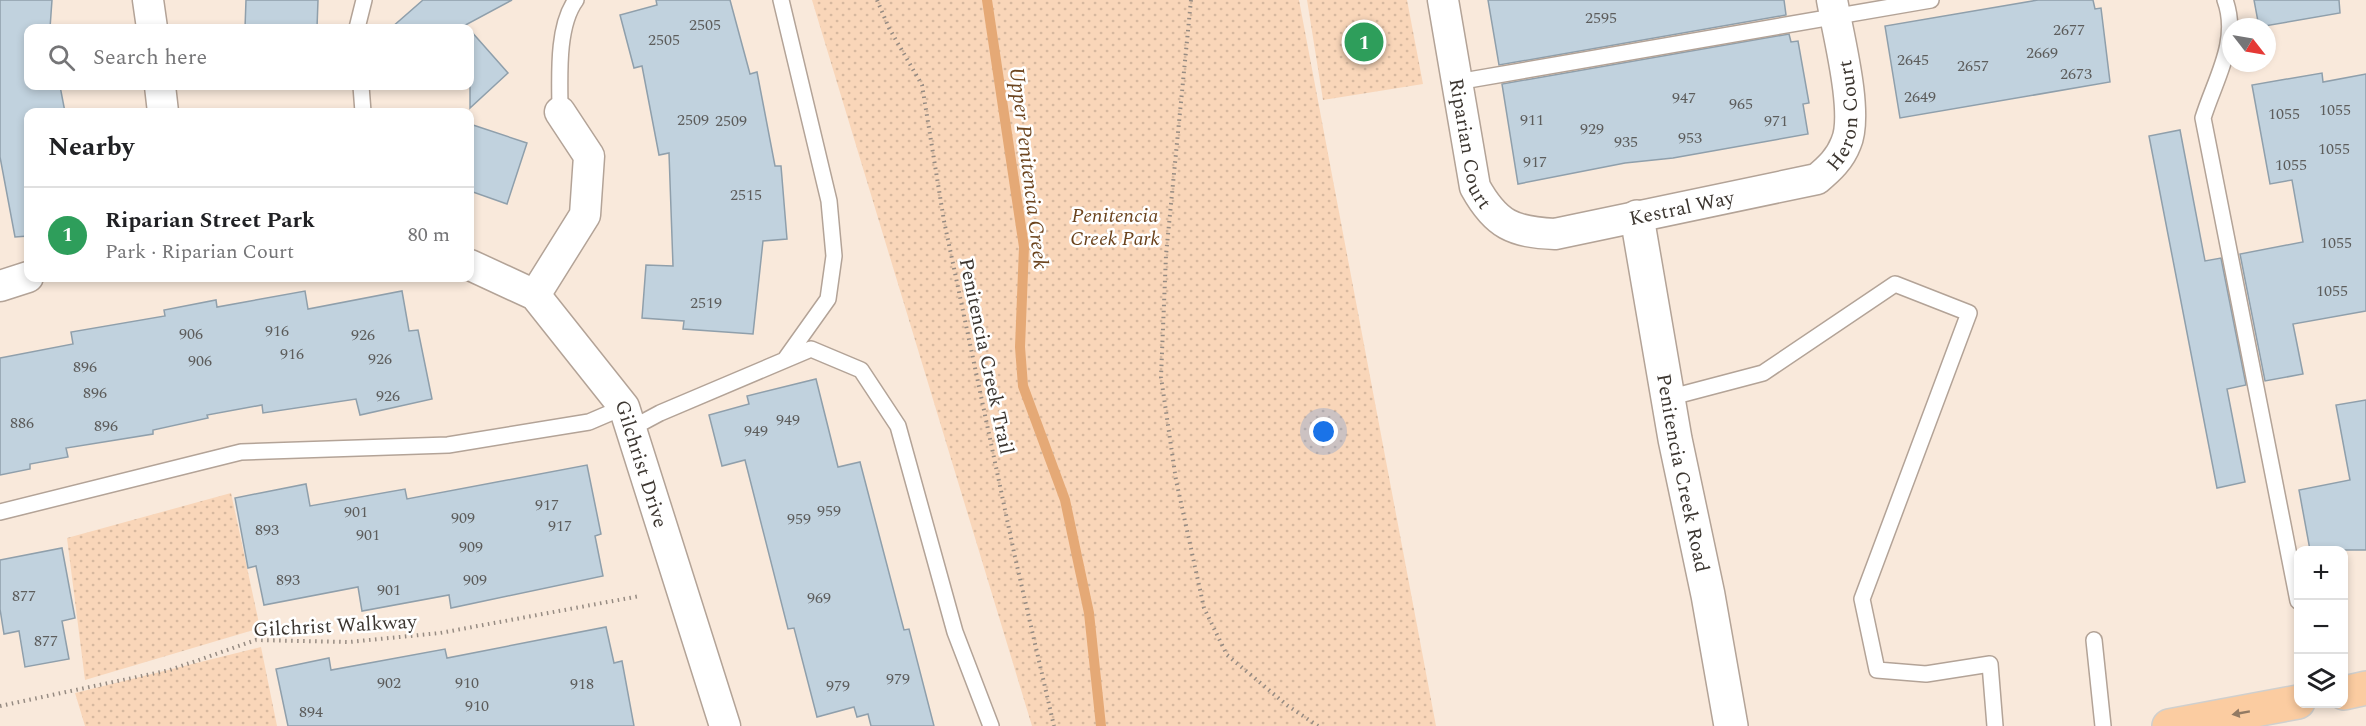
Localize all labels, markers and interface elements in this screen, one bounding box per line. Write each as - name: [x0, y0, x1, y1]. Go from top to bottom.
- house number: 2595: [1585, 6, 1617, 30]
- house number: 2505: [689, 13, 721, 37]
- house number: 2677: [2053, 18, 2085, 42]
- north arrow: [2222, 18, 2276, 72]
- pin: 1: [1344, 20, 1384, 64]
- search box: [24, 24, 474, 90]
- house number: 2505: [648, 28, 680, 52]
- icon: search: [45, 41, 78, 74]
- text: Search here: [93, 41, 207, 74]
- house number: 2669: [2026, 41, 2058, 65]
- house number: 2645: [1897, 48, 1929, 72]
- house number: 2657: [1957, 54, 1989, 78]
- street label: Heron Court: [1819, 58, 1866, 178]
- house number: 2673: [2060, 62, 2092, 86]
- water label: Upper Penitencia Creek: [1000, 65, 1056, 271]
- street label: Riparian Court: [1441, 76, 1499, 216]
- house number: 2649: [1904, 85, 1936, 109]
- house number: 947: [1672, 86, 1696, 110]
- house number: 965: [1729, 92, 1753, 116]
- house number: 1055: [2319, 98, 2351, 122]
- house number: 1055: [2268, 102, 2300, 126]
- house number: 2509: [677, 108, 709, 132]
- house number: 911: [1520, 108, 1544, 132]
- house number: 2509: [715, 109, 747, 133]
- house number: 971: [1764, 109, 1788, 133]
- house number: 929: [1580, 117, 1604, 141]
- house number: 953: [1678, 126, 1702, 150]
- text: Nearby: [48, 127, 134, 167]
- house number: 935: [1614, 130, 1638, 154]
- house number: 1055: [2318, 137, 2350, 161]
- house number: 917: [1523, 150, 1547, 174]
- house number: 1055: [2275, 153, 2307, 177]
- street label: Kestral Way: [1627, 182, 1738, 234]
- house number: 2515: [730, 183, 762, 207]
- park label: Penitencia Creek Park: [1070, 201, 1161, 254]
- text: Riparian Street Park: [105, 204, 315, 237]
- text: 1: [62, 220, 73, 250]
- text: 80 m: [408, 220, 450, 250]
- house number: 1055: [2320, 231, 2352, 255]
- text: Park · Riparian Court: [105, 237, 294, 267]
- street label: Penitencia Creek Trail: [951, 255, 1021, 457]
- house number: 1055: [2316, 279, 2348, 303]
- house number: 2519: [690, 291, 722, 315]
- house number: 916: [265, 319, 289, 343]
- house number: 906: [179, 322, 203, 346]
- house number: 926: [351, 323, 375, 347]
- house number: 916: [280, 342, 304, 366]
- house number: 926: [368, 347, 392, 371]
- house number: 906: [188, 349, 212, 373]
- house number: 896: [73, 355, 97, 379]
- street label: Penitencia Creek Road: [1648, 371, 1717, 575]
- house number: 896: [83, 381, 107, 405]
- house number: 926: [376, 384, 400, 408]
- street label: Gilchrist Drive: [607, 396, 675, 532]
- house number: 949: [776, 408, 800, 432]
- house number: 886: [10, 411, 34, 435]
- house number: 896: [94, 414, 118, 438]
- your location: [1309, 417, 1338, 446]
- house number: 949: [744, 419, 768, 443]
- house number: 917: [535, 493, 559, 517]
- house number: 959: [817, 499, 841, 523]
- house number: 901: [344, 500, 368, 524]
- house number: 909: [451, 506, 475, 530]
- house number: 959: [787, 507, 811, 531]
- house number: 917: [548, 514, 572, 538]
- house number: 893: [255, 518, 279, 542]
- house number: 901: [356, 523, 380, 547]
- house number: 909: [459, 535, 483, 559]
- map controls: [2294, 546, 2348, 708]
- button: +: [2294, 546, 2348, 600]
- house number: 893: [276, 568, 300, 592]
- house number: 909: [463, 568, 487, 592]
- house number: 901: [377, 578, 401, 602]
- house number: 877: [12, 584, 36, 608]
- house number: 969: [807, 586, 831, 610]
- button: −: [2294, 600, 2348, 654]
- street label: Gilchrist Walkway: [253, 607, 419, 645]
- house number: 877: [34, 629, 58, 653]
- button: layers: [2294, 654, 2348, 708]
- house number: 979: [886, 667, 910, 691]
- house number: 902: [377, 671, 401, 695]
- house number: 910: [455, 671, 479, 695]
- house number: 918: [570, 672, 594, 696]
- house number: 979: [826, 674, 850, 698]
- house number: 910: [465, 694, 489, 718]
- house number: 894: [299, 700, 323, 724]
- one-way arrow: [2231, 709, 2250, 718]

